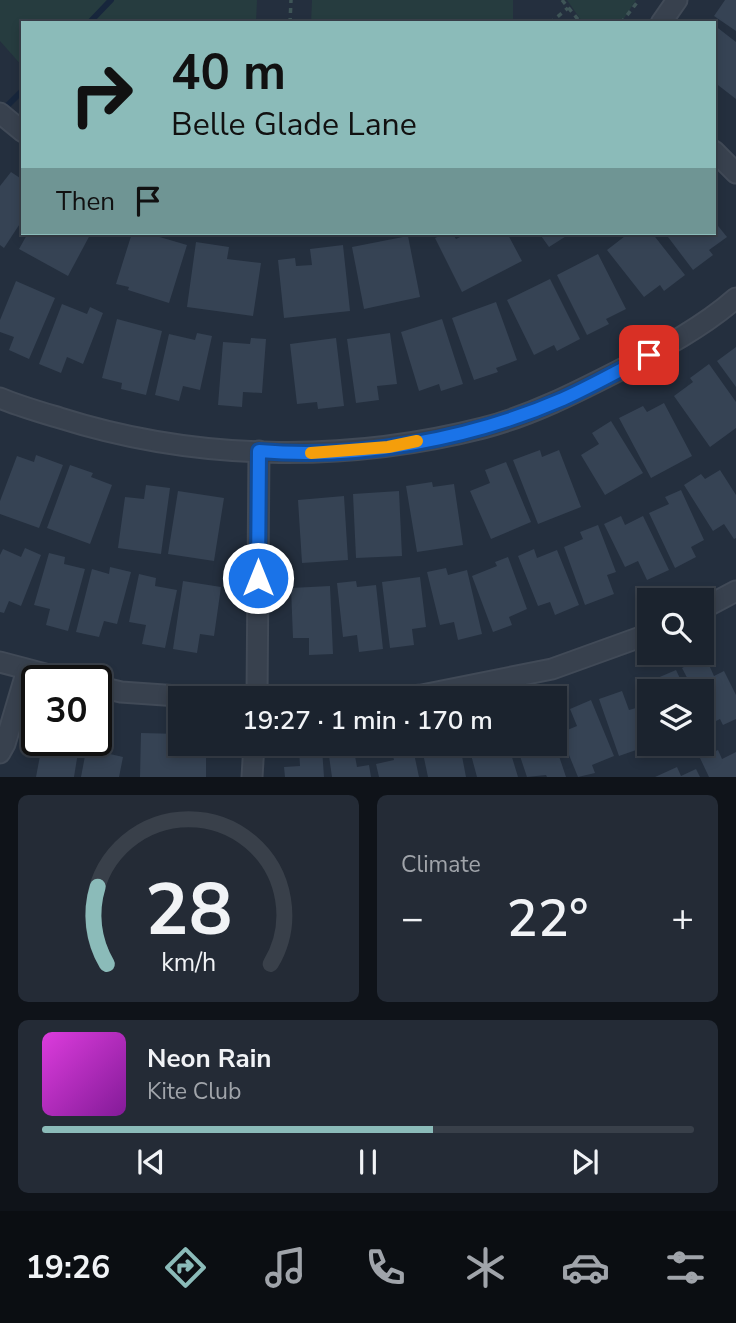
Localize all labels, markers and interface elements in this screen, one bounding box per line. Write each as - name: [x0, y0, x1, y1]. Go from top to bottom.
- text: 40 m: [171, 39, 286, 106]
- icon: right: [56, 49, 147, 140]
- text: Belle Glade Lane: [171, 103, 417, 146]
- icon: arrive: [129, 182, 167, 220]
- text: Then: [56, 184, 115, 219]
- pin: [619, 325, 679, 385]
- icon: arrive: [630, 336, 668, 374]
- position arrow: [221, 541, 295, 615]
- map controls: [637, 588, 714, 756]
- button: search: [637, 588, 714, 665]
- speed limit sign: 30: [21, 665, 112, 756]
- button: layers: [637, 679, 714, 756]
- text: 19:27 · 1 min · 170 m: [242, 703, 493, 738]
- text: Climate: [401, 849, 481, 880]
- text: 28: [145, 861, 232, 961]
- text: 22°: [507, 883, 588, 954]
- text: −: [401, 893, 424, 944]
- text: +: [671, 893, 694, 944]
- text: km/h: [161, 946, 216, 980]
- text: Neon Rain: [147, 1041, 272, 1076]
- text: Kite Club: [147, 1076, 241, 1107]
- icon: previous: [132, 1143, 170, 1181]
- icon: pause: [349, 1143, 387, 1181]
- icon: next: [566, 1143, 604, 1181]
- icon: directions: [161, 1243, 210, 1292]
- icon: music: [261, 1243, 310, 1292]
- icon: phone: [361, 1243, 410, 1292]
- icon: climate: [461, 1243, 510, 1292]
- icon: car: [561, 1243, 610, 1292]
- icon: filters: [661, 1243, 710, 1292]
- text: 19:26: [26, 1246, 110, 1289]

